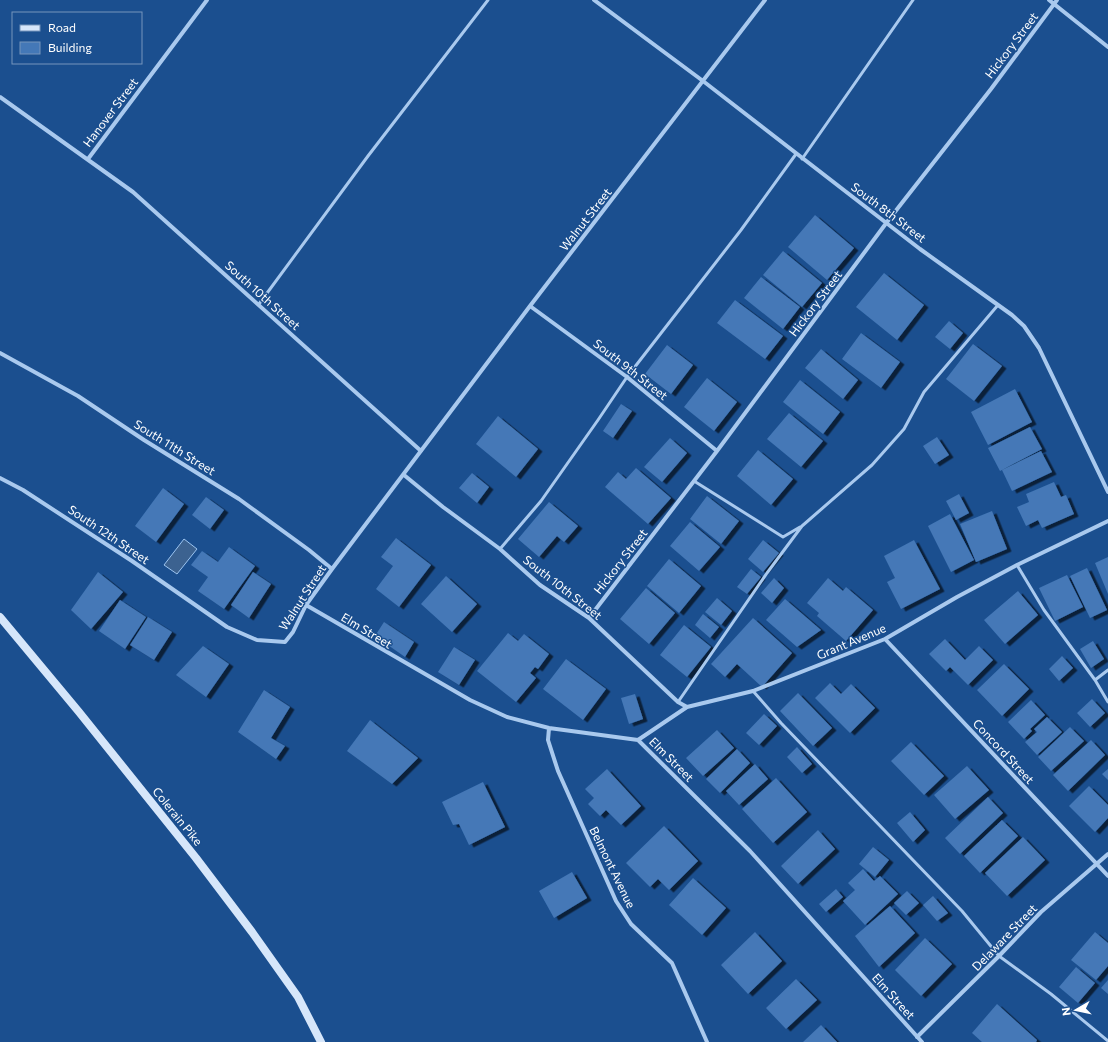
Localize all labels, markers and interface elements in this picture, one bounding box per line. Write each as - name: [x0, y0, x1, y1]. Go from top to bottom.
- street label: Hickory Street: [982, 9, 1040, 81]
- legend: [12, 12, 142, 64]
- text: Road: [48, 20, 76, 34]
- text: Building: [48, 40, 92, 54]
- street label: Hanover Street: [80, 75, 140, 149]
- street label: South 8th Street: [849, 179, 929, 245]
- street label: Walnut Street: [556, 185, 614, 253]
- street label: South 10th Street: [223, 258, 303, 332]
- street label: Hickory Street: [786, 267, 844, 339]
- street label: South 9th Street: [591, 336, 671, 402]
- street label: South 11th Street: [132, 416, 218, 478]
- street label: South 12th Street: [66, 502, 152, 566]
- street label: Hickory Street: [590, 526, 650, 596]
- street label: South 10th Street: [521, 552, 605, 622]
- street label: Walnut Street: [276, 561, 329, 633]
- street label: Elm Street: [339, 609, 395, 651]
- street label: Grant Avenue: [814, 620, 888, 662]
- street label: Concord Street: [971, 716, 1038, 786]
- street label: Elm Street: [647, 734, 697, 784]
- street label: Colerain Pike: [150, 784, 206, 848]
- street label: Belmont Avenue: [587, 824, 639, 910]
- street label: Delaware Street: [969, 901, 1039, 973]
- street label: Elm Street: [870, 970, 918, 1022]
- north arrow: [1056, 990, 1096, 1030]
- text: N: [1059, 1007, 1073, 1017]

